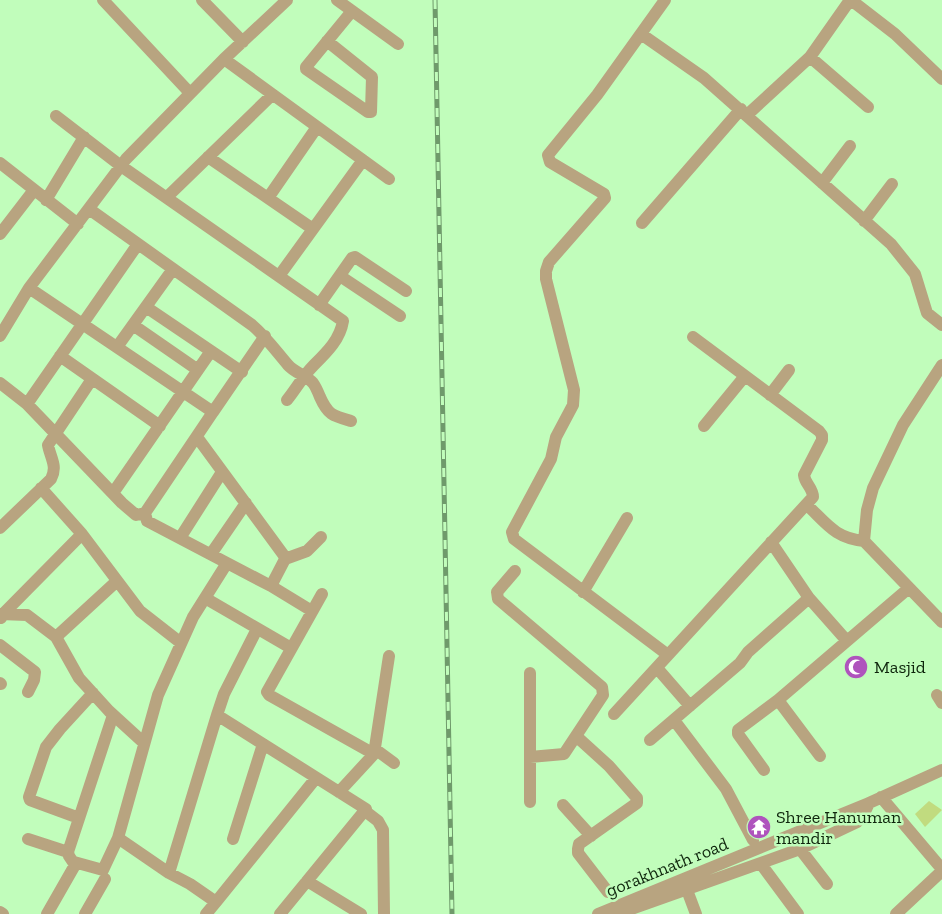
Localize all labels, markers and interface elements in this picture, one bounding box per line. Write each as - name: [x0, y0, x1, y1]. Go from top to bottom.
- mosque icon: Masjid: [843, 654, 869, 680]
- place label: Masjid: [874, 656, 926, 678]
- place label: Shree Hanuman mandir: [776, 806, 902, 849]
- temple icon: Shree Hanuman mandir: [746, 814, 772, 840]
- street label: gorakhnath road: [603, 832, 731, 902]

